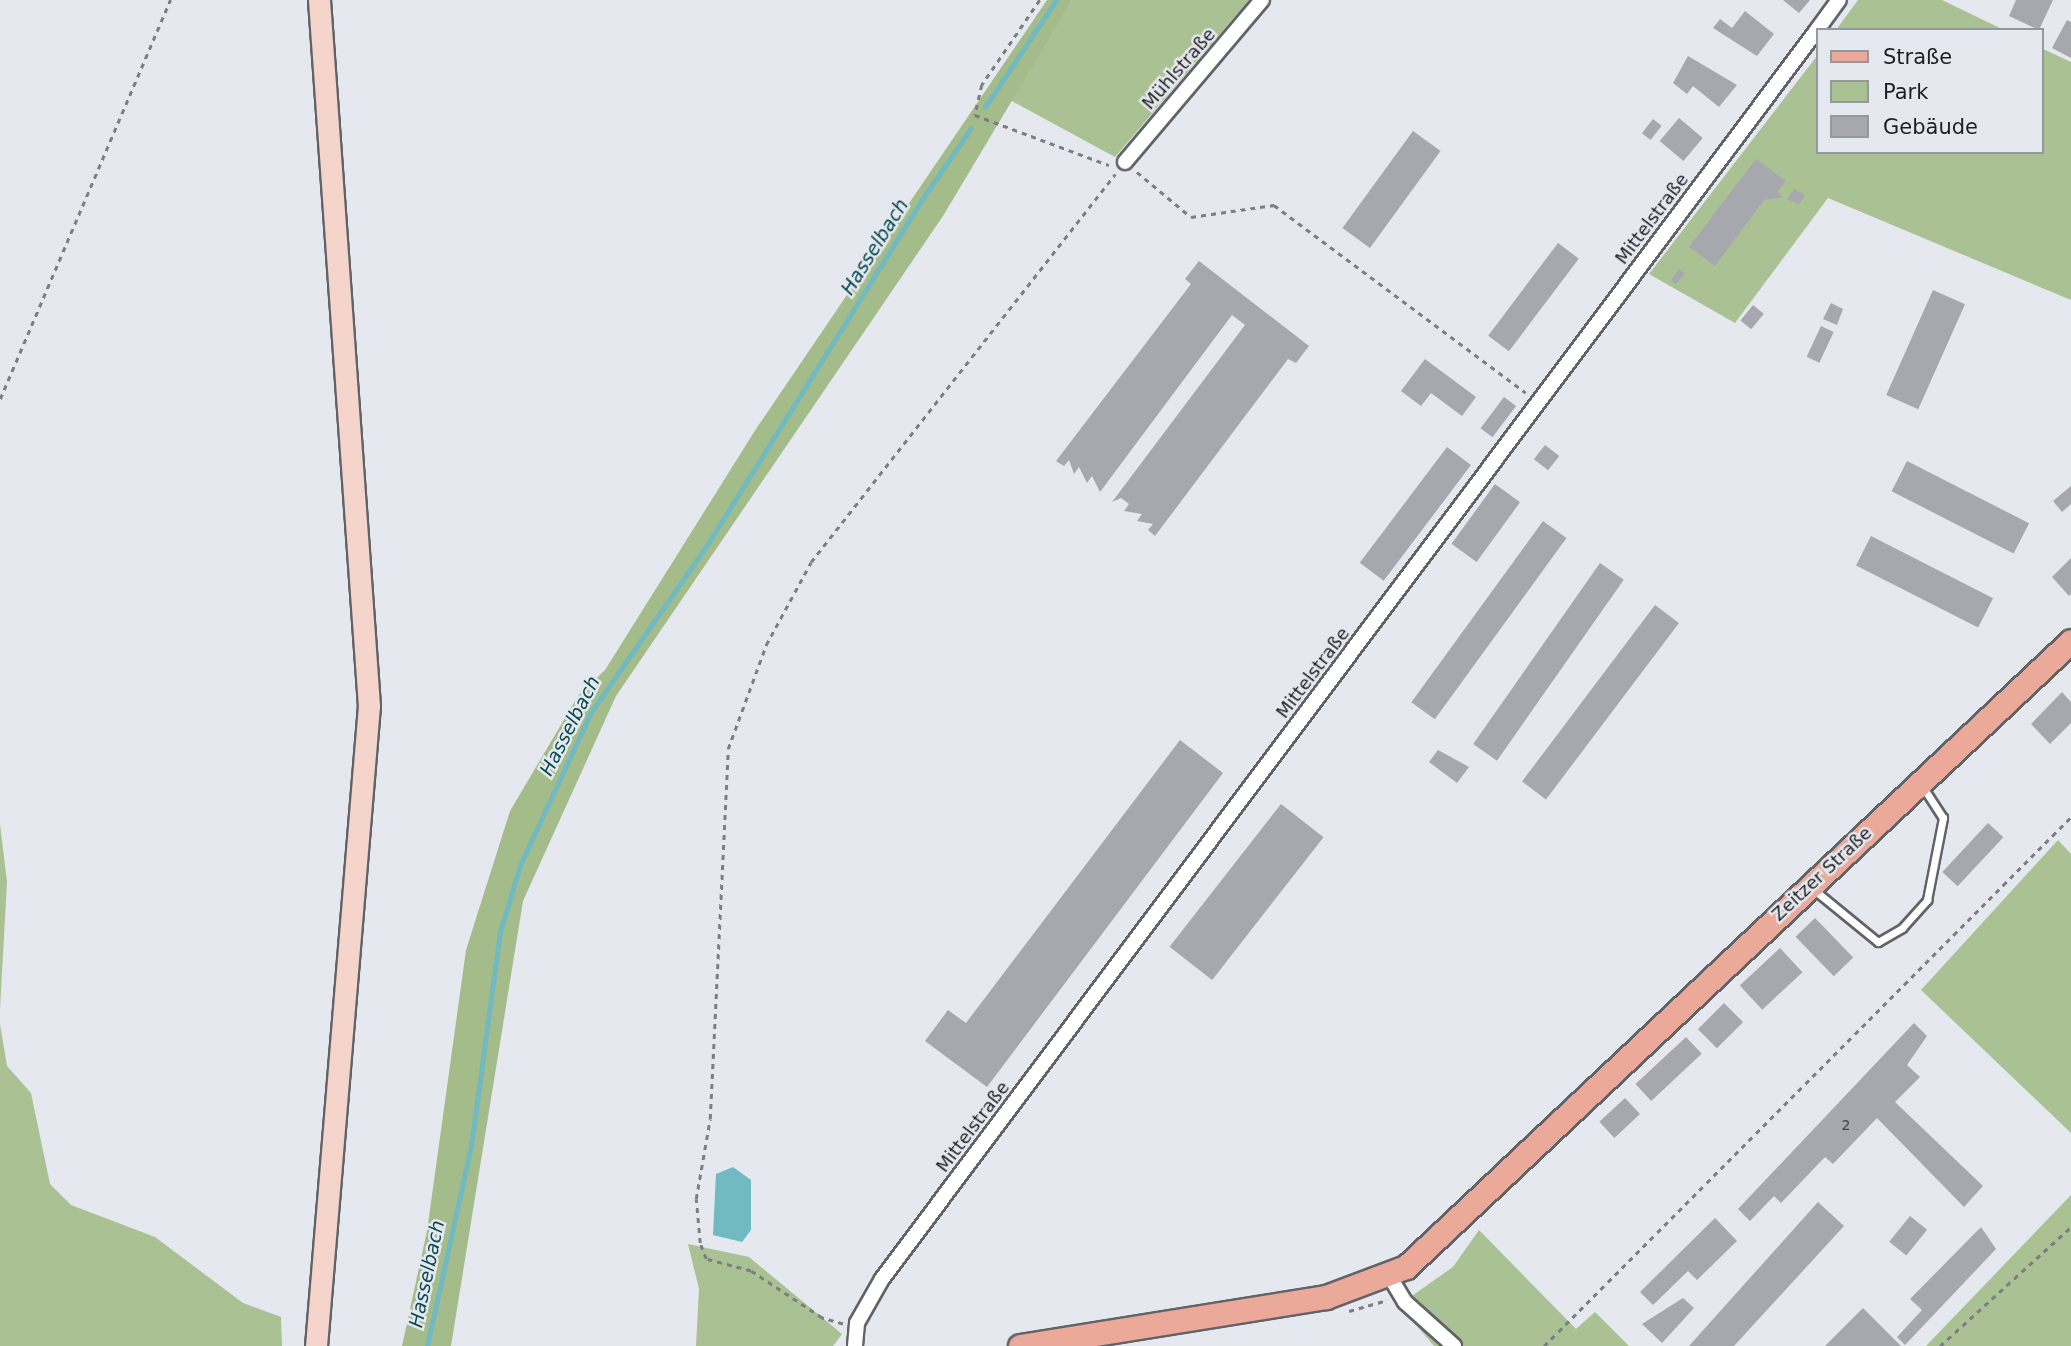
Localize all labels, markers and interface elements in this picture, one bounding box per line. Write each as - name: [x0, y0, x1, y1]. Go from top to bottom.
- street label: Mühlstraße: [1138, 24, 1220, 114]
- legend: [1815, 28, 2043, 154]
- text: Straße: [1883, 45, 1952, 69]
- text: Park: [1883, 80, 1928, 104]
- text: Gebäude: [1883, 115, 1978, 139]
- street label: Mittelstraße: [1611, 169, 1693, 269]
- water label: Hasselbach: [836, 195, 914, 299]
- street label: Mittelstraße: [1272, 623, 1354, 723]
- water label: Hasselbach: [535, 672, 605, 780]
- street label: Zeitzer Straße: [1768, 822, 1876, 926]
- street label: Mittelstraße: [932, 1077, 1014, 1177]
- house number: 2: [1842, 1117, 1850, 1133]
- water label: Hasselbach: [405, 1218, 449, 1330]

